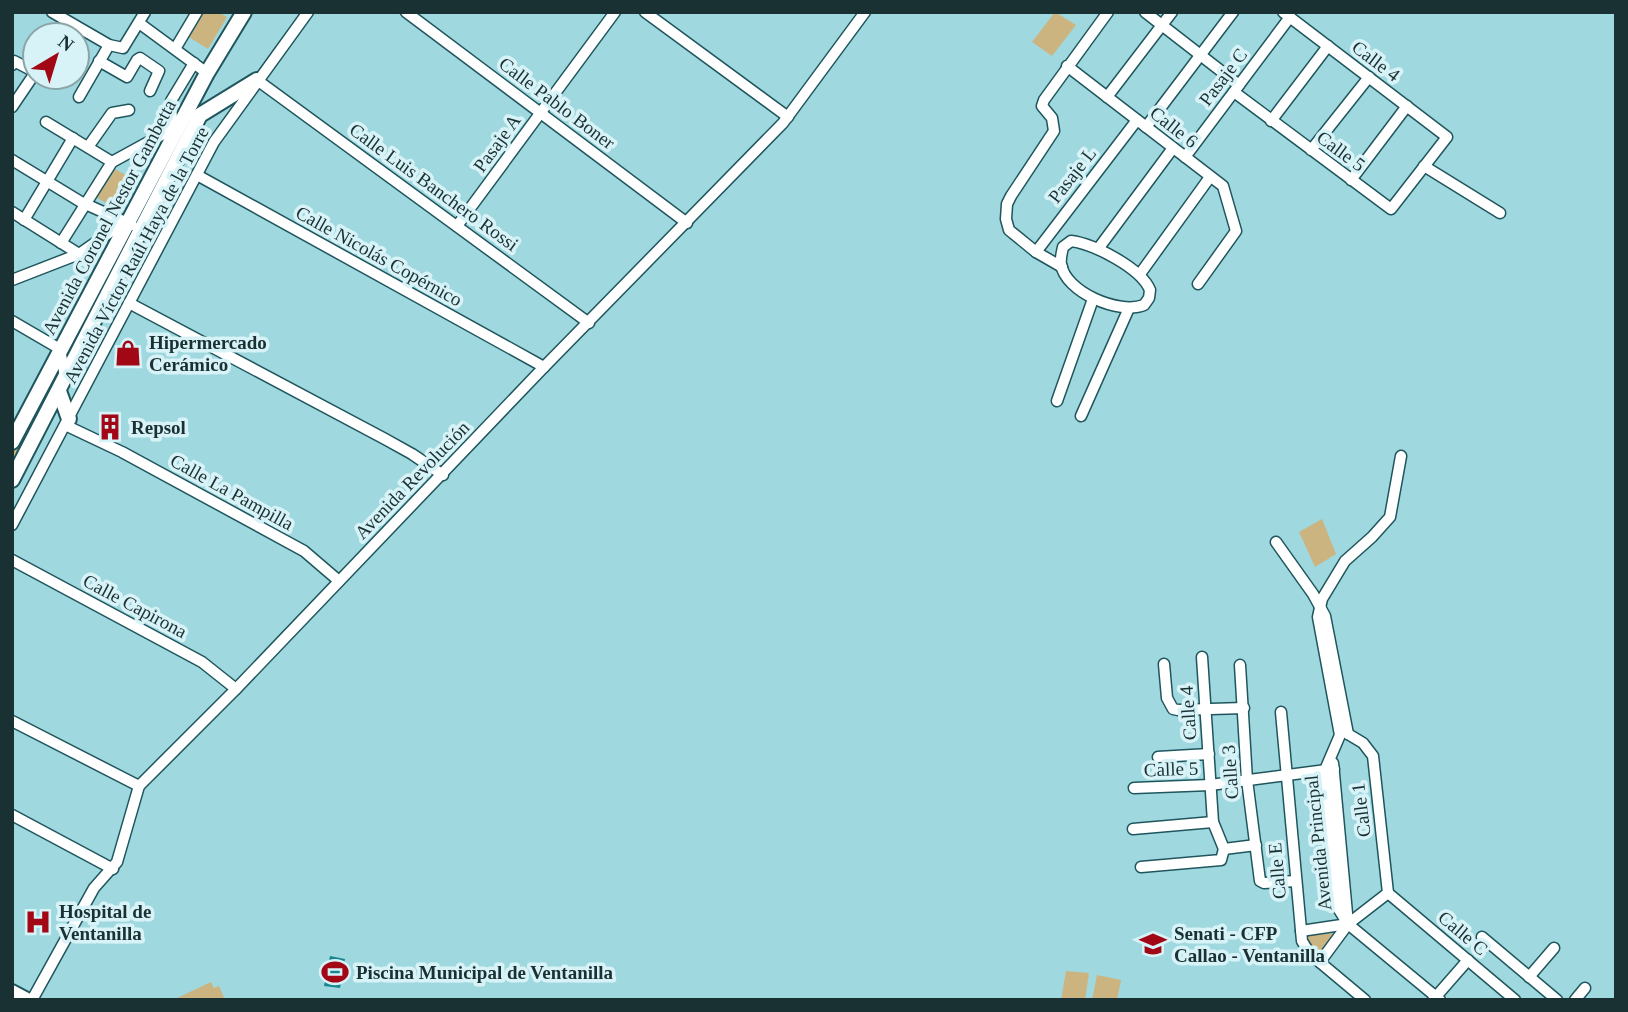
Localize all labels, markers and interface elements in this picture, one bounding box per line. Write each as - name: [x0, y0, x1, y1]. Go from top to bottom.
- north arrow: [21, 21, 91, 91]
- text: N: [54, 30, 78, 56]
- street label: Calle 4: [1348, 36, 1404, 86]
- street label: Pasaje C: [1195, 44, 1251, 110]
- street label: Calle Pablo Boner: [495, 53, 619, 154]
- street label: Avenida Coronel Nestor Gambetta: [38, 95, 180, 338]
- street label: Calle 6: [1146, 102, 1202, 152]
- street label: Pasaje A: [469, 110, 525, 176]
- street label: Calle Luis Banchero Rossi: [346, 119, 522, 255]
- street label: Avenida Víctor Raúl Haya de la Torre: [59, 123, 213, 387]
- street label: Calle 5: [1313, 127, 1369, 175]
- street label: Pasaje L: [1044, 143, 1100, 207]
- street label: Calle Nicolás Copérnico: [292, 202, 466, 310]
- place label: Hipermercado Cerámico: [149, 332, 267, 375]
- shop icon: Hipermercado Cerámico: [113, 338, 143, 368]
- building icon: Repsol: [95, 412, 125, 442]
- street label: Avenida Revolución: [351, 416, 474, 543]
- place label: Repsol: [131, 417, 186, 438]
- street label: Calle La Pampilla: [167, 450, 298, 535]
- street label: Calle Capirona: [80, 570, 191, 642]
- street label: Calle 4: [1176, 685, 1200, 741]
- street label: Calle 3: [1218, 744, 1242, 800]
- street label: Calle 5: [1143, 758, 1199, 780]
- street label: Avenida Principal: [1300, 774, 1336, 912]
- street label: Calle 1: [1347, 782, 1375, 838]
- street label: Calle E: [1264, 842, 1290, 900]
- place label: Hospital de Ventanilla: [59, 901, 151, 944]
- street label: Calle C: [1434, 906, 1492, 960]
- hospital icon: Hospital de Ventanilla: [23, 907, 53, 937]
- place label: Senati - CFP Callao - Ventanilla: [1174, 923, 1325, 966]
- school or university icon: Senati - CFP Callao - Ventanilla: [1138, 929, 1168, 959]
- sports icon: Piscina Municipal de Ventanilla: [320, 957, 350, 987]
- place label: Piscina Municipal de Ventanilla: [356, 962, 614, 983]

